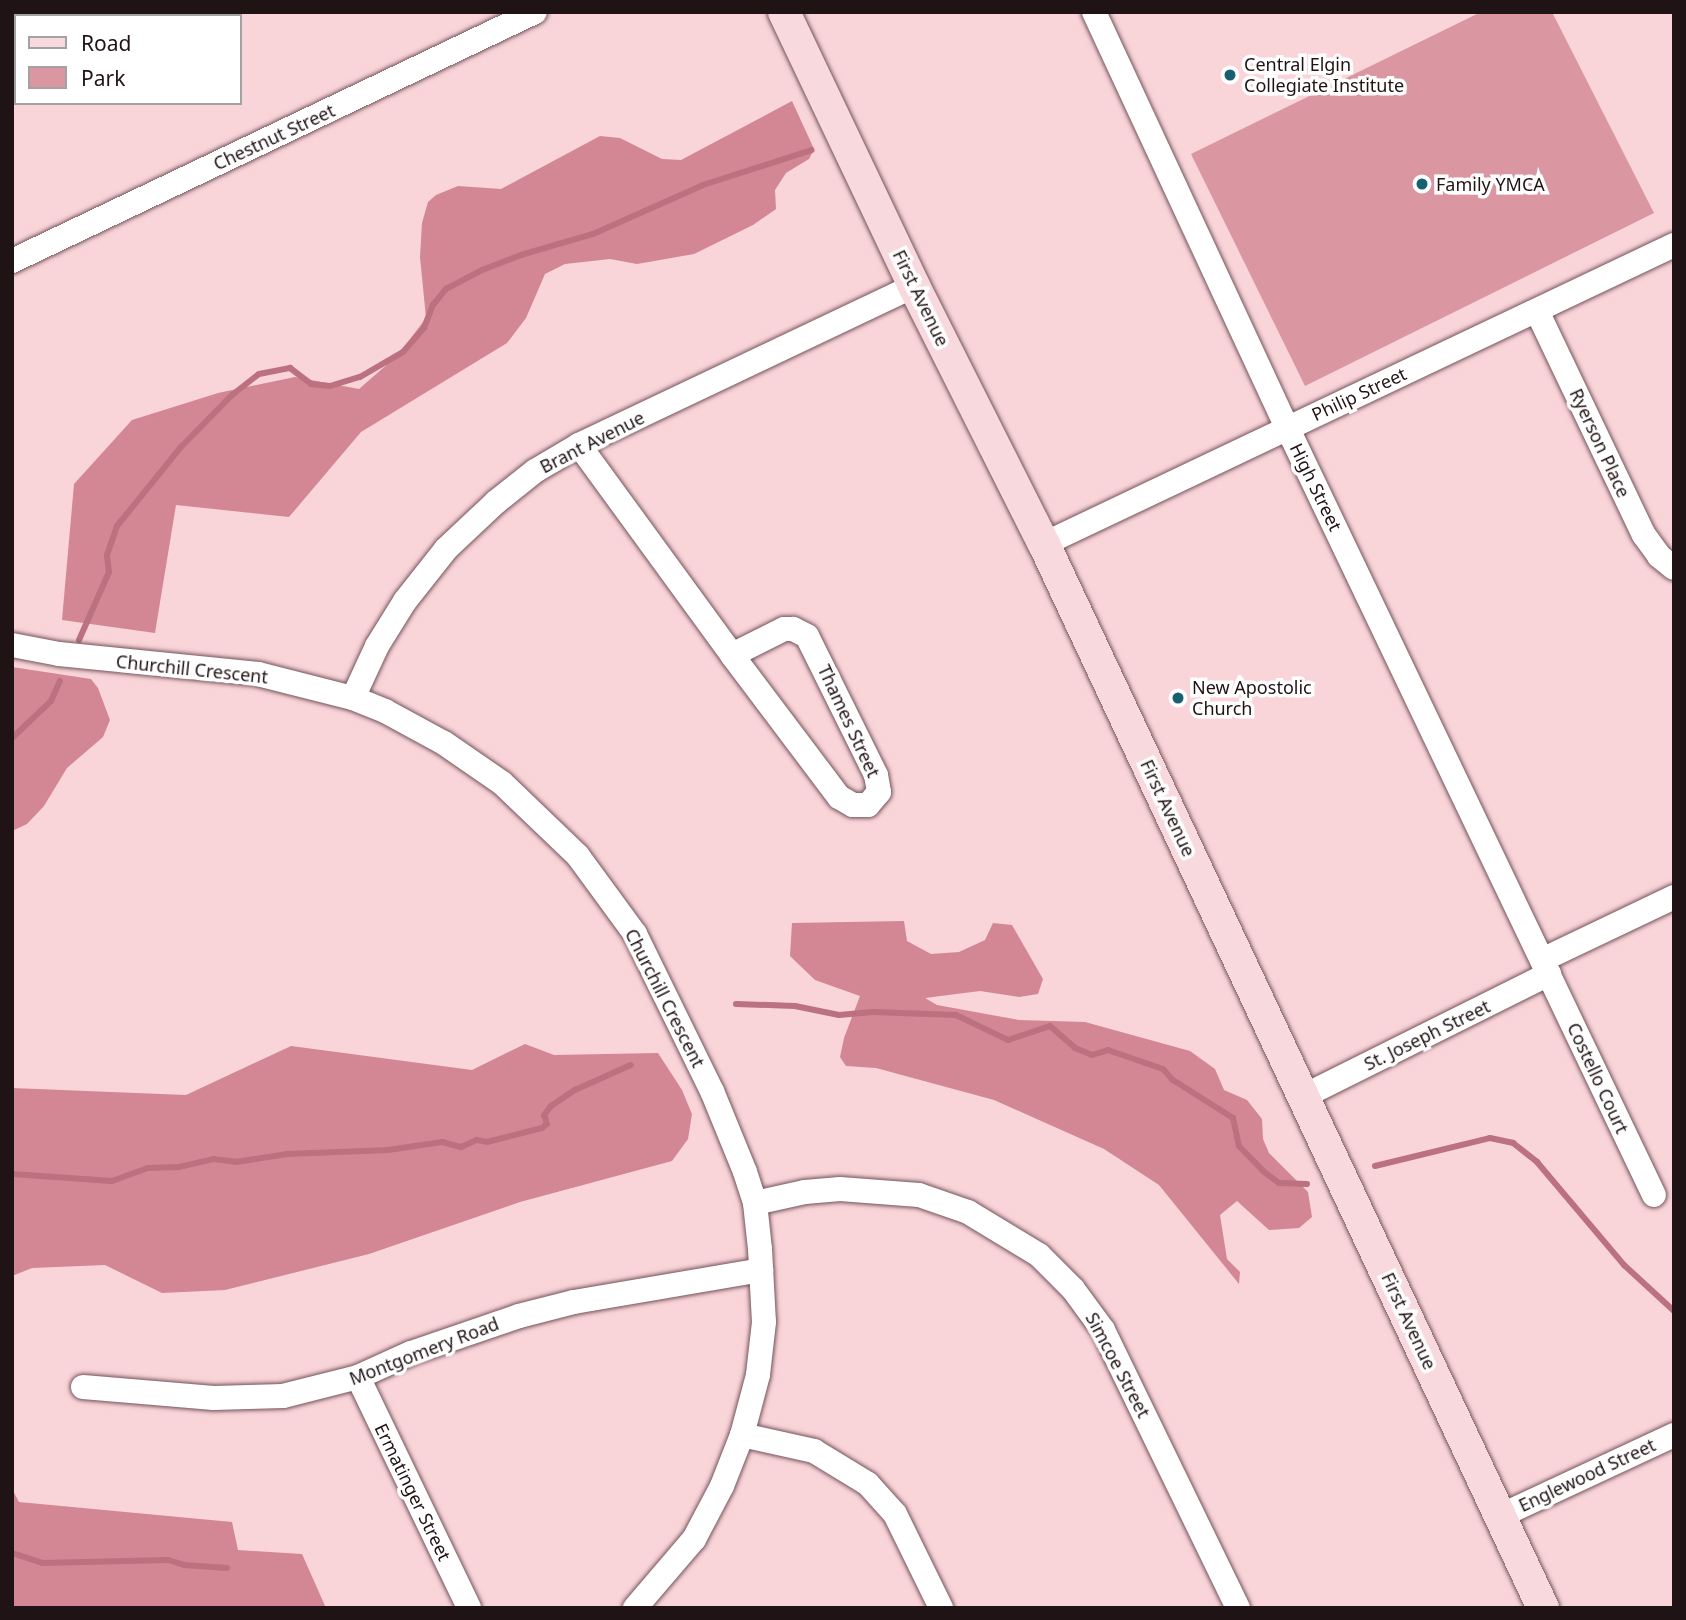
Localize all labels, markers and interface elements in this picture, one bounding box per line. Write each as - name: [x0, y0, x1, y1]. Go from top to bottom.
- legend: [14, 14, 242, 105]
- text: Road: [81, 29, 131, 57]
- place label: Central Elgin Collegiate Institute: [1244, 54, 1404, 96]
- text: Park: [81, 64, 125, 92]
- marker: Central Elgin Collegiate Institute: [1222, 67, 1238, 83]
- street label: Chestnut Street: [210, 99, 338, 175]
- place label: Family YMCA: [1436, 173, 1545, 195]
- marker: Family YMCA: [1414, 176, 1430, 192]
- street label: First Avenue: [888, 246, 954, 350]
- street label: Philip Street: [1308, 363, 1410, 425]
- street label: Ryerson Place: [1565, 385, 1635, 501]
- street label: Brant Avenue: [536, 406, 648, 478]
- street label: High Street: [1285, 440, 1347, 534]
- street label: Churchill Crescent: [115, 650, 269, 688]
- street label: Thames Street: [813, 661, 885, 781]
- place label: New Apostolic Church: [1192, 677, 1312, 720]
- marker: New Apostolic Church: [1170, 690, 1186, 706]
- street label: First Avenue: [1136, 756, 1200, 860]
- street label: Churchill Crescent: [621, 925, 709, 1071]
- street label: St. Joseph Street: [1360, 995, 1494, 1075]
- street label: Costello Court: [1563, 1019, 1633, 1137]
- street label: First Avenue: [1377, 1269, 1441, 1373]
- street label: Simcoe Street: [1081, 1309, 1155, 1421]
- street label: Montgomery Road: [346, 1313, 502, 1389]
- street label: Ermatinger Street: [370, 1420, 456, 1564]
- street label: Englewood Street: [1515, 1434, 1659, 1516]

